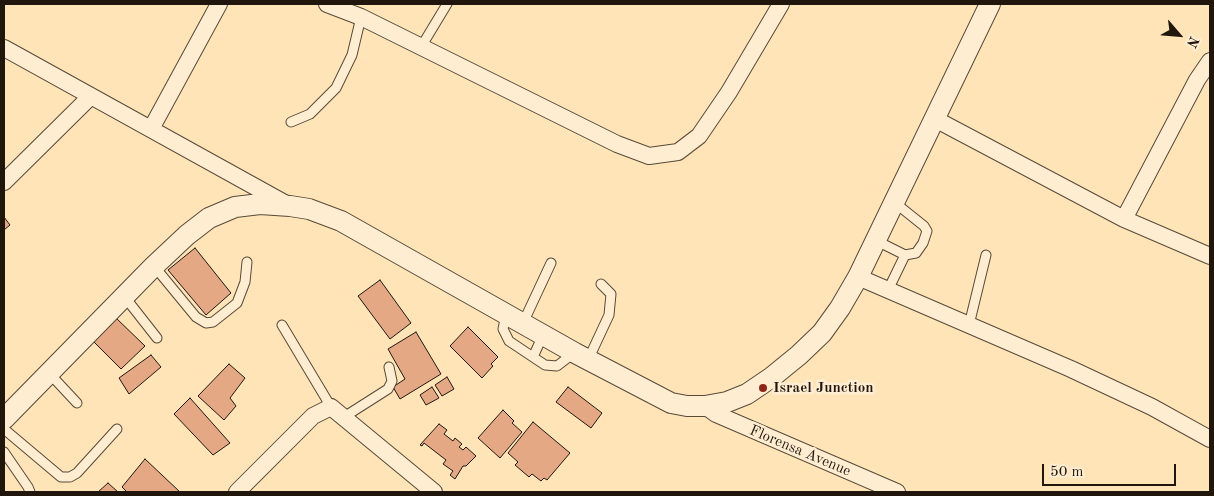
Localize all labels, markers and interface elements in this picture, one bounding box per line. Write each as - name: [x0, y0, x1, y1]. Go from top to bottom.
- north arrow: [1154, 10, 1204, 60]
- text: N: [1184, 34, 1201, 50]
- place label: Israel Junction: [773, 379, 874, 397]
- marker: Israel Junction: [757, 382, 769, 394]
- street label: Florensa Avenue: [747, 422, 853, 480]
- scale bar: [1044, 454, 1178, 486]
- text: 50 m: [1050, 465, 1084, 480]

